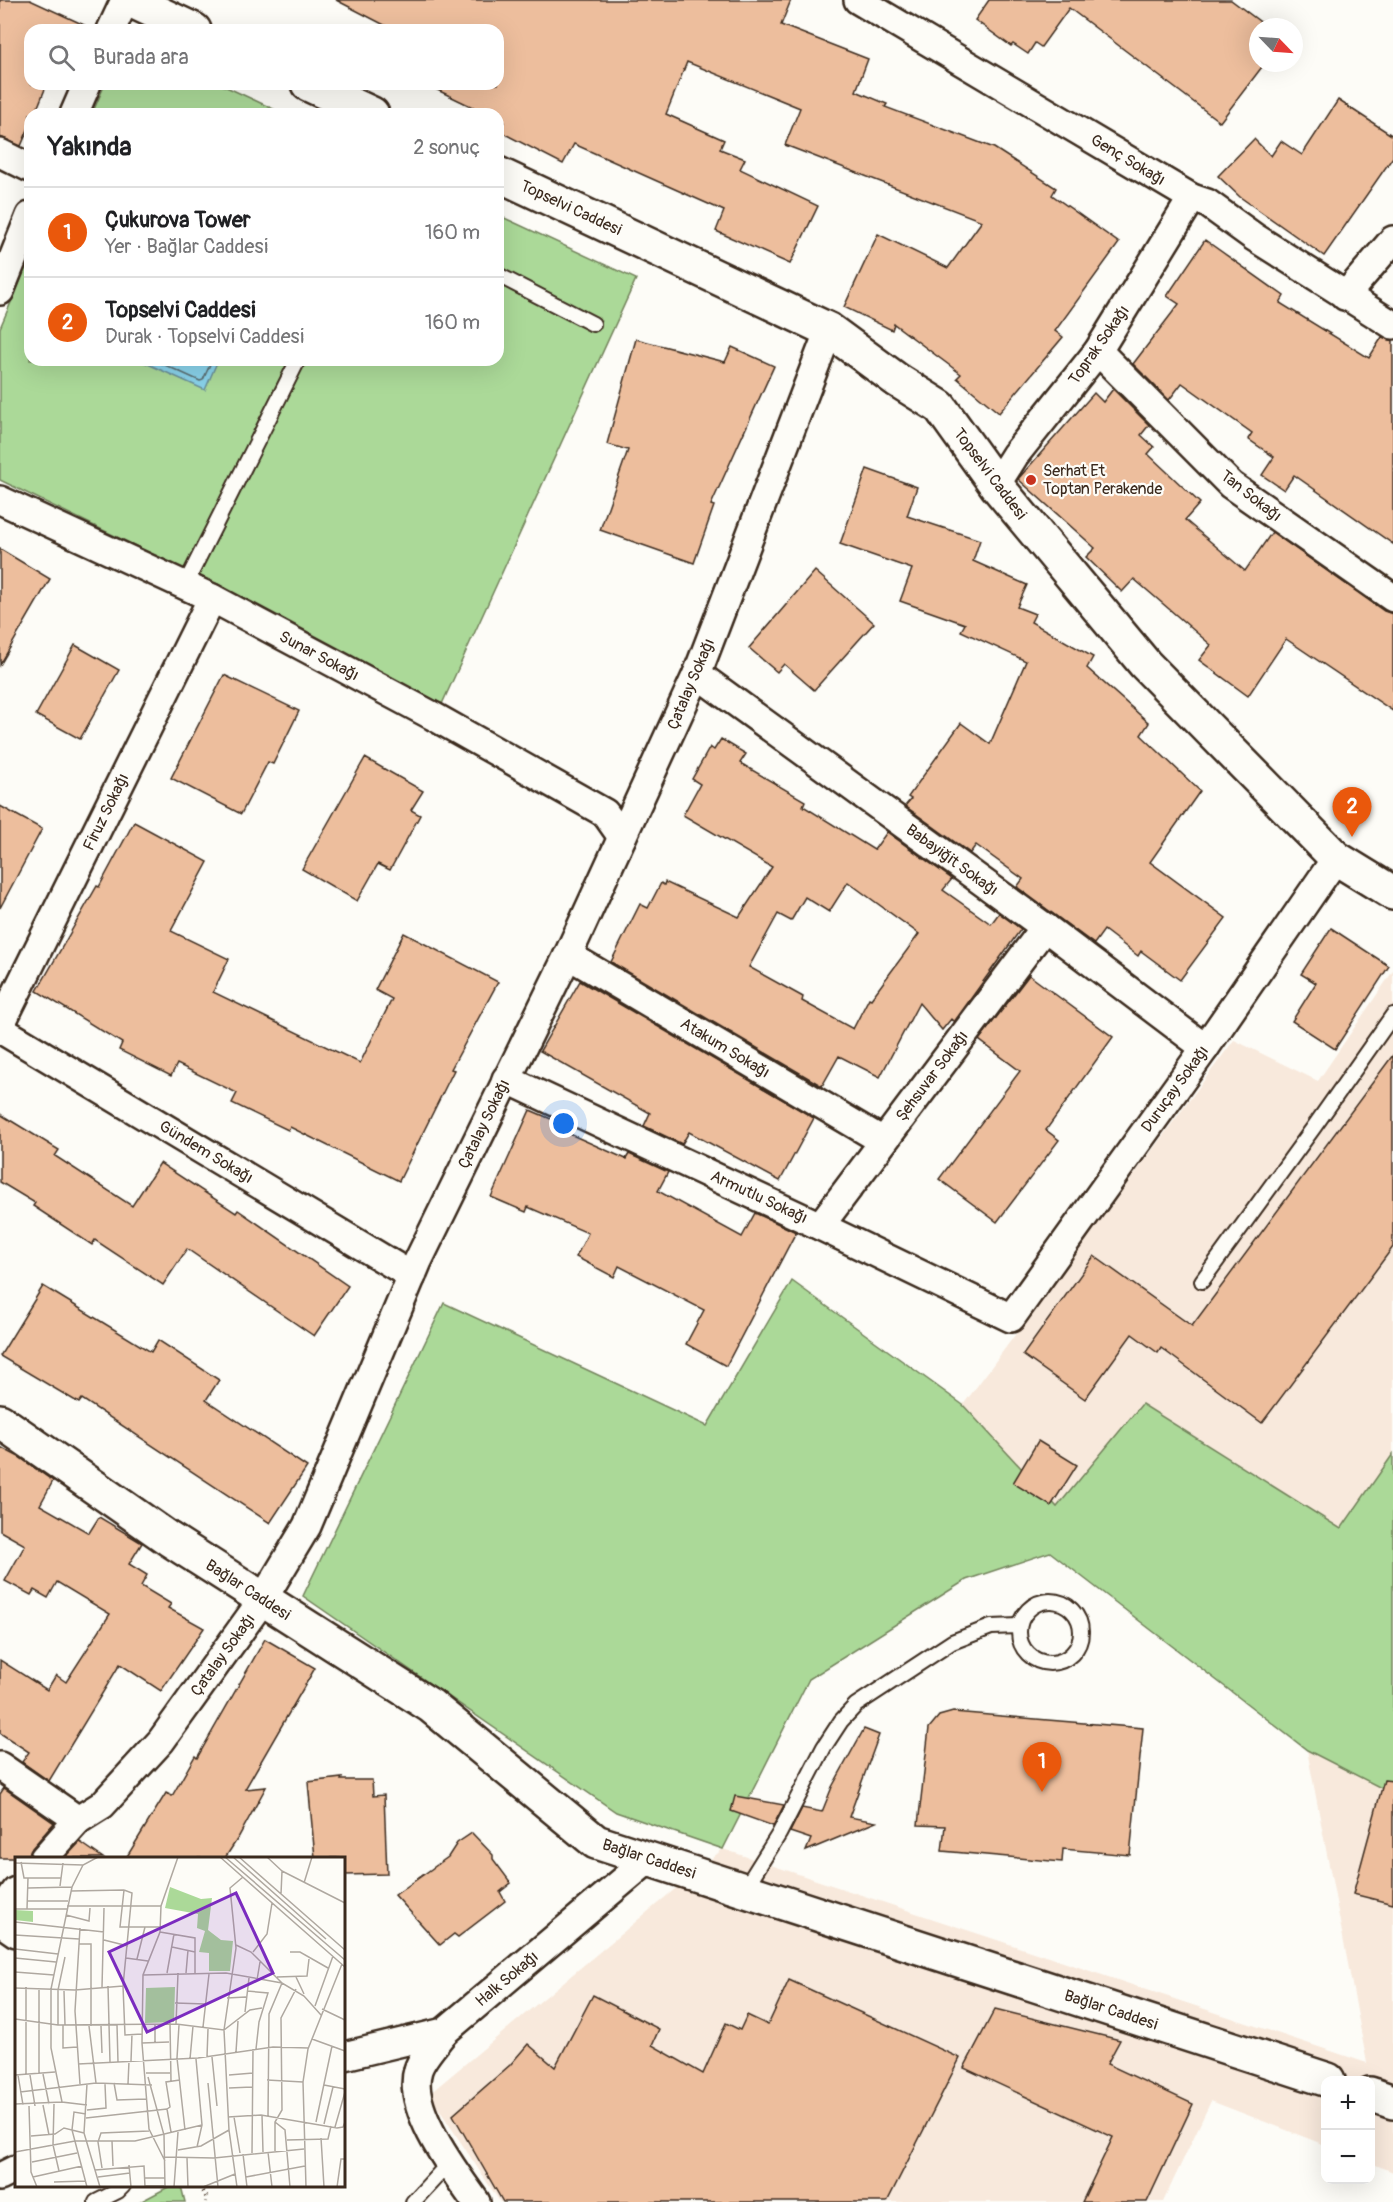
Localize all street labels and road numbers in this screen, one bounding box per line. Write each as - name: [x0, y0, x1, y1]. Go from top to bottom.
- street label: Genç Sokağı: [1087, 130, 1169, 190]
- street label: Topselvi Caddesi: [517, 176, 625, 240]
- street label: Toprak Sokağı: [1064, 301, 1134, 389]
- street label: Topselvi Caddesi: [949, 424, 1031, 524]
- street label: Tan Sokağı: [1216, 466, 1286, 526]
- street label: Sunar Sokağı: [276, 627, 362, 685]
- street label: Çatalay Sokağı: [663, 635, 719, 733]
- street label: Firuz Sokağı: [79, 770, 133, 854]
- street label: Babayiğit Sokağı: [902, 820, 1002, 900]
- street label: Atakum Sokağı: [677, 1013, 773, 1083]
- street label: Şehsuvar Sokağı: [891, 1027, 973, 1125]
- street label: Duruçay Sokağı: [1137, 1042, 1213, 1136]
- street label: Çatalay Sokağı: [454, 1076, 514, 1172]
- street label: Gündem Sokağı: [155, 1116, 257, 1188]
- street label: Armutlu Sokağı: [707, 1166, 811, 1228]
- street label: Bağlar Caddesi: [202, 1555, 294, 1625]
- street label: Çatalay Sokağı: [186, 1610, 260, 1700]
- street label: Bağlar Caddesi: [600, 1834, 699, 1884]
- street label: Halk Sokağı: [471, 1947, 543, 2011]
- street label: Bağlar Caddesi: [1062, 1985, 1161, 2035]

